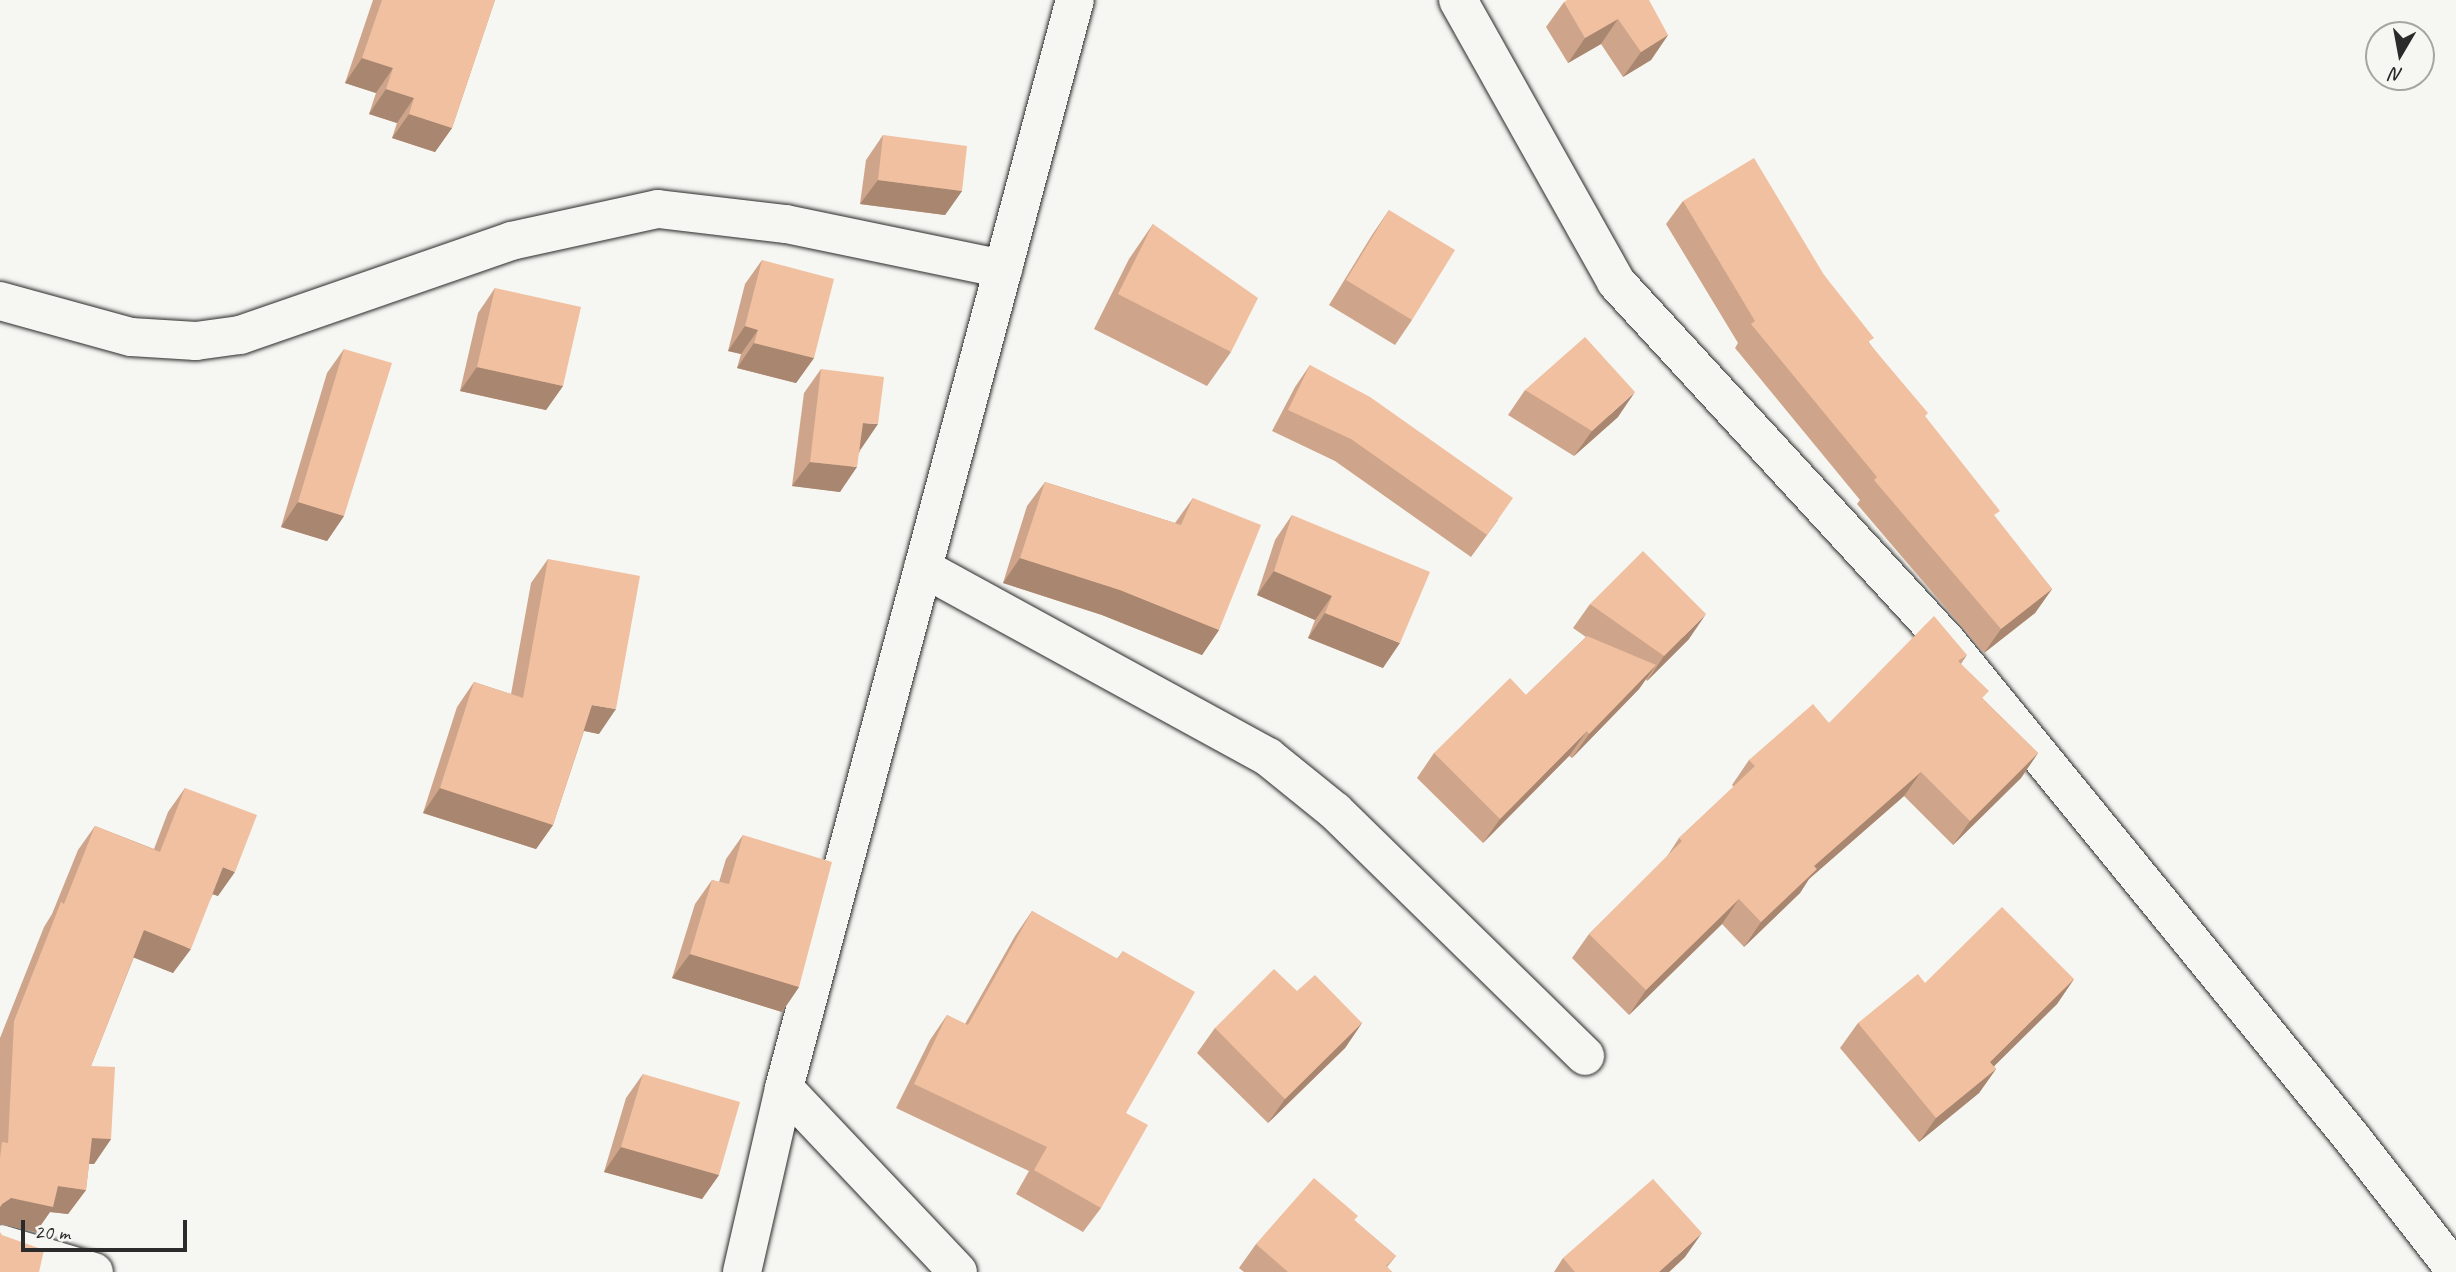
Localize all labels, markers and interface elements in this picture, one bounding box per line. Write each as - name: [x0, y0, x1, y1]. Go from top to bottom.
- north arrow: [2365, 21, 2435, 91]
- text: N: [2389, 62, 2405, 88]
- scale bar: [24, 1206, 191, 1250]
- text: 20 m: [34, 1219, 70, 1245]

